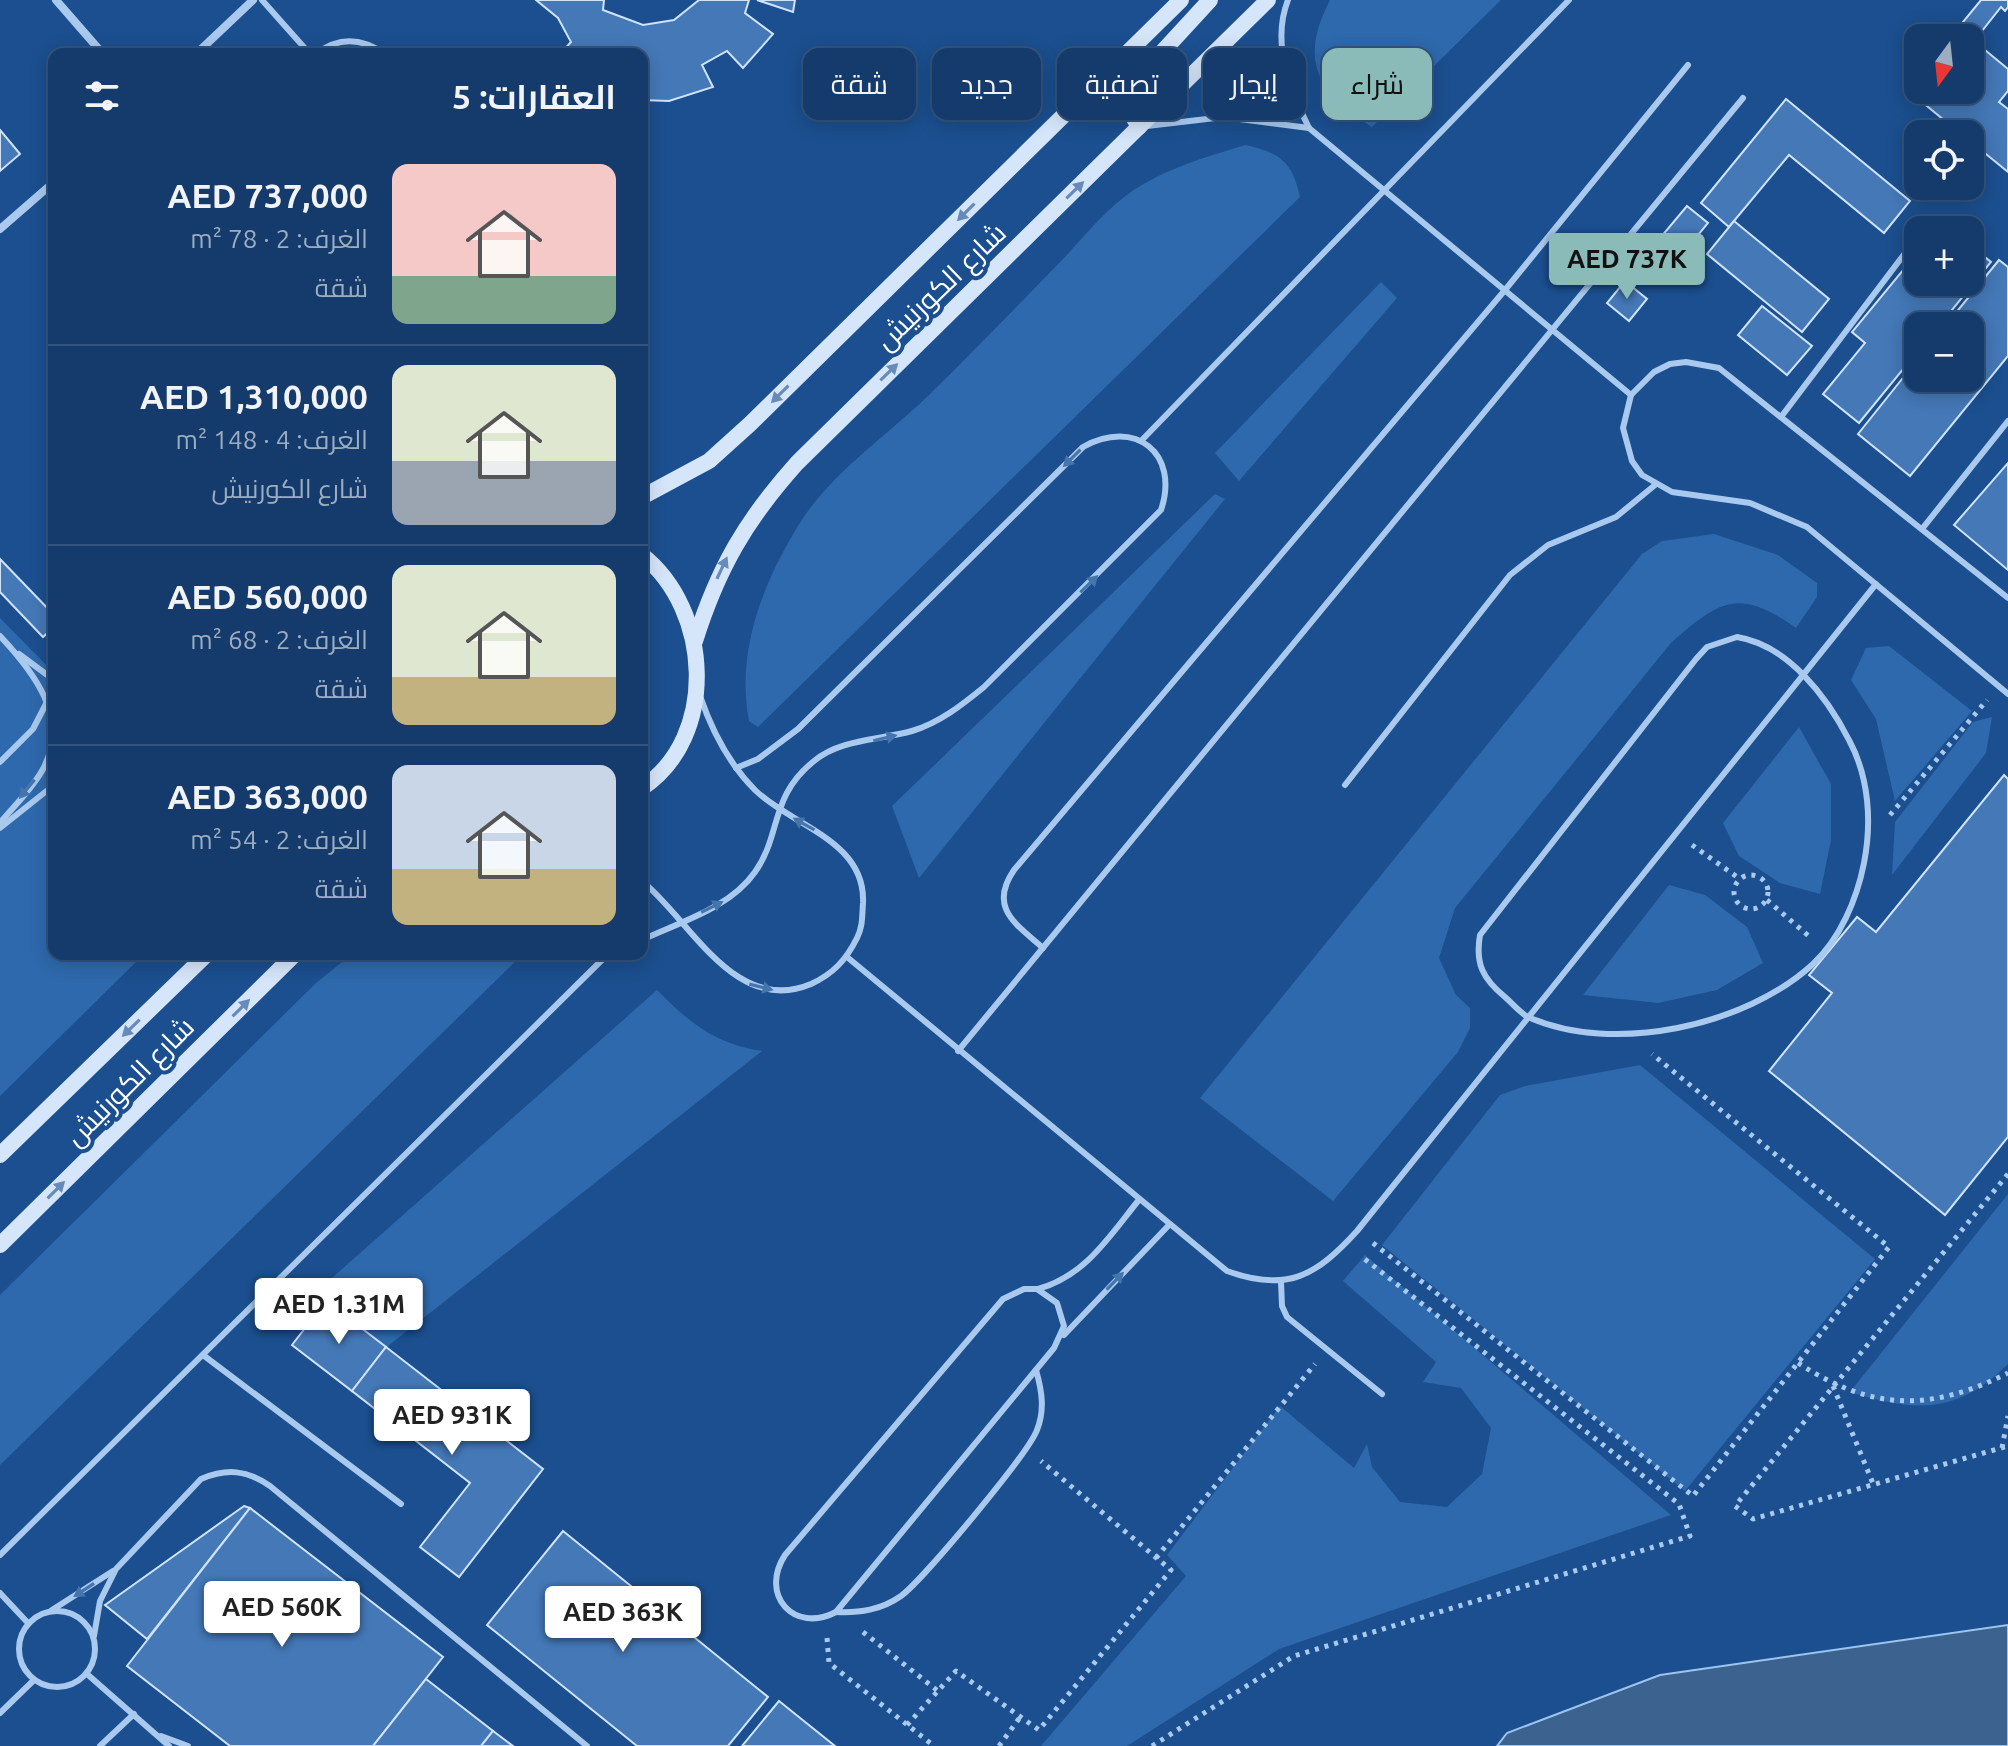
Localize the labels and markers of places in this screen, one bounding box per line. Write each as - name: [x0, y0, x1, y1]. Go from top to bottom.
- pin: AED 737K: [1544, 233, 1710, 301]
- pin: AED 1.31M: [247, 1278, 431, 1346]
- pin: AED 931K: [369, 1389, 535, 1457]
- pin: AED 560K: [199, 1581, 365, 1649]
- pin: AED 363K: [540, 1586, 706, 1654]

